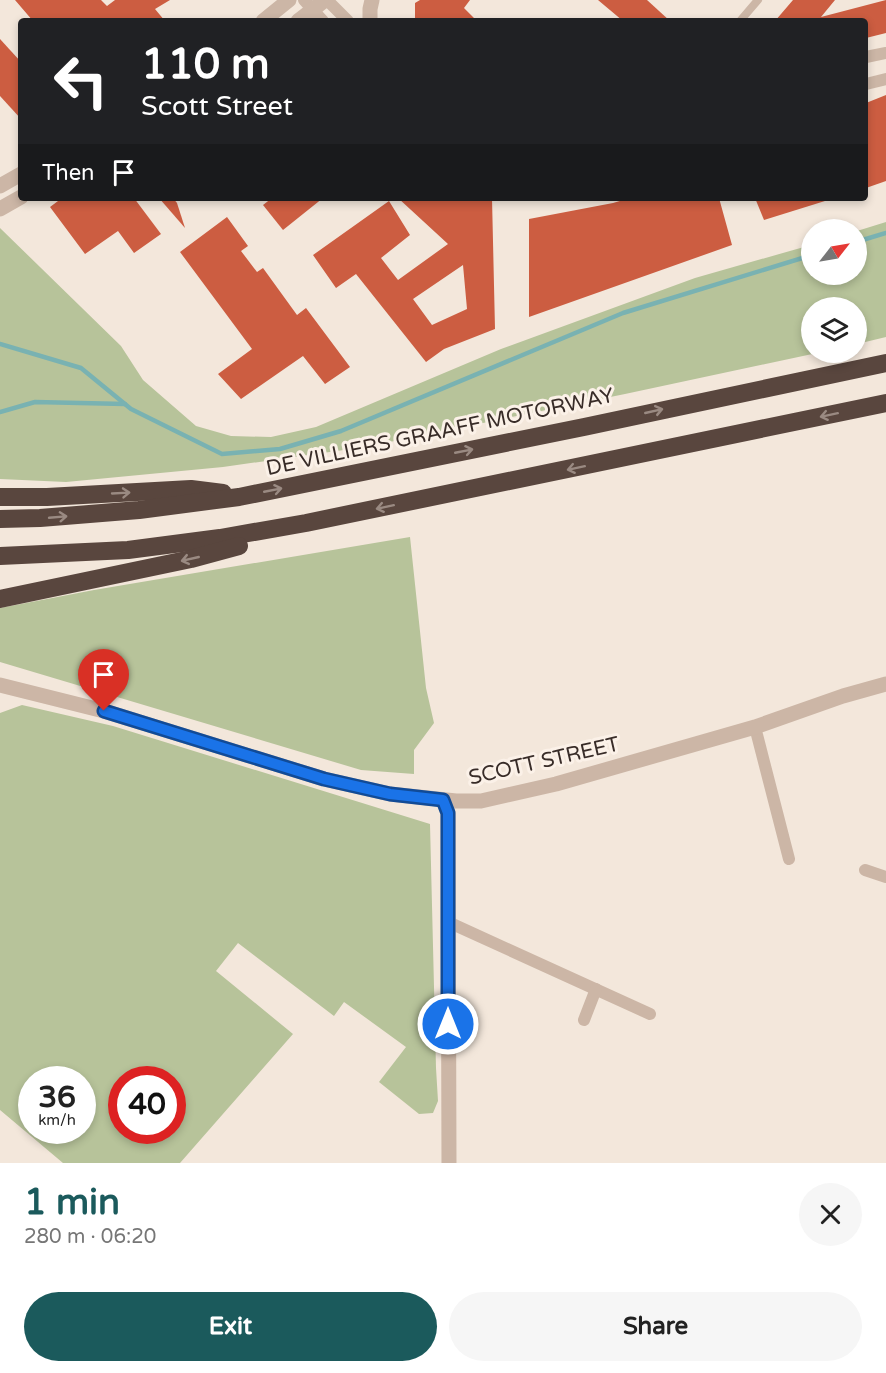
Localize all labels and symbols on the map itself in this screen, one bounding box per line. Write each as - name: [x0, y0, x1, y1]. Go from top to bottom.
- north arrow: [801, 219, 867, 285]
- street label: DE VILLIERS GRAAFF MOTORWAY: [264, 383, 616, 481]
- one-way arrow: [644, 405, 664, 416]
- one-way arrow: [819, 409, 838, 421]
- one-way arrow: [453, 445, 473, 456]
- one-way arrow: [566, 463, 586, 474]
- one-way arrow: [262, 484, 282, 495]
- one-way arrow: [111, 487, 131, 498]
- one-way arrow: [375, 502, 395, 513]
- one-way arrow: [48, 511, 68, 522]
- one-way arrow: [181, 553, 200, 565]
- pin: [78, 649, 129, 711]
- street label: SCOTT STREET: [466, 731, 622, 791]
- position arrow: [416, 992, 480, 1056]
- speed limit sign: 40: [108, 1066, 186, 1144]

